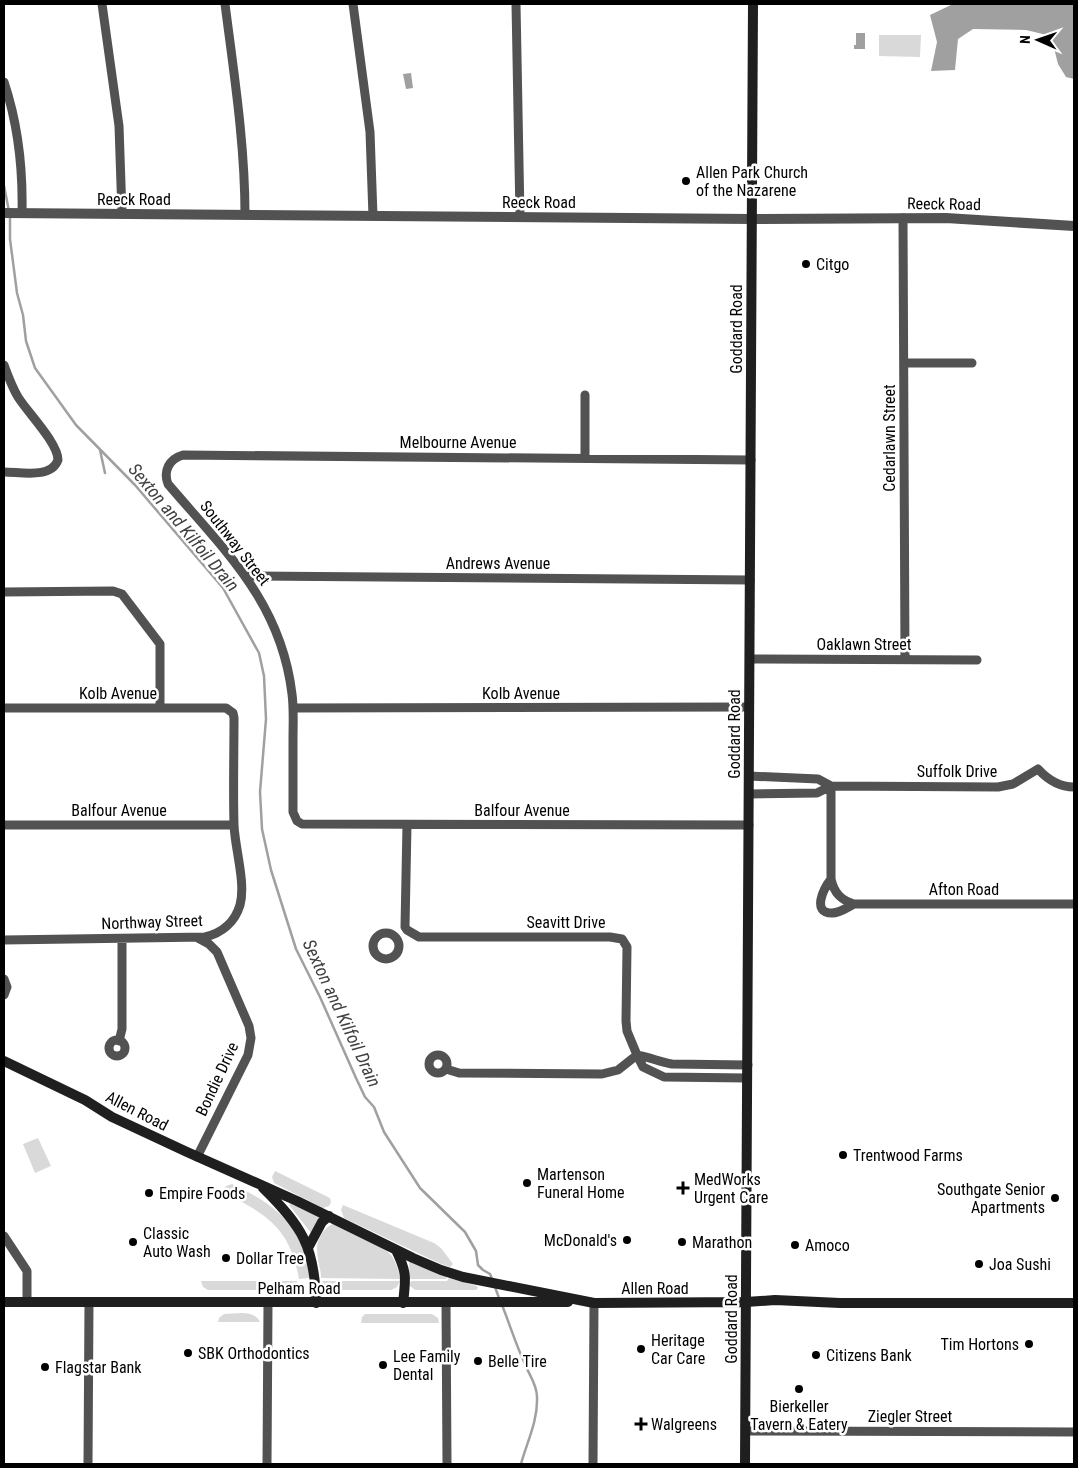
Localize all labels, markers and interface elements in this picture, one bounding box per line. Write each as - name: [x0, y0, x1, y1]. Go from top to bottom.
- north arrow: [1013, 15, 1063, 65]
- text: N: [1017, 35, 1033, 44]
- place label: Allen Park Church of the Nazarene: [696, 163, 808, 200]
- marker: Allen Park Church of the Nazarene: [680, 175, 692, 187]
- street label: Reeck Road: [97, 190, 171, 209]
- street label: Reeck Road: [502, 193, 576, 212]
- street label: Reeck Road: [907, 194, 981, 214]
- place label: Citgo: [816, 255, 849, 274]
- marker: Citgo: [800, 258, 812, 270]
- street label: Goddard Road: [727, 284, 746, 374]
- street label: Cedarlawn Street: [880, 384, 899, 492]
- street label: Melbourne Avenue: [400, 433, 516, 452]
- water label: Sexton and Kilfoil Drain: [124, 459, 244, 595]
- street label: Southway Street: [196, 497, 274, 589]
- street label: Andrews Avenue: [446, 554, 550, 573]
- street label: Oaklawn Street: [816, 635, 912, 654]
- street label: Kolb Avenue: [79, 684, 157, 703]
- street label: Kolb Avenue: [482, 684, 560, 703]
- street label: Goddard Road: [725, 689, 744, 779]
- street label: Suffolk Drive: [917, 762, 997, 781]
- street label: Balfour Avenue: [71, 801, 167, 820]
- street label: Balfour Avenue: [474, 801, 570, 820]
- street label: Afton Road: [929, 880, 999, 899]
- street label: Northway Street: [101, 911, 203, 933]
- street label: Seavitt Drive: [527, 913, 605, 932]
- water label: Sexton and Kilfoil Drain: [299, 936, 385, 1090]
- street label: Bondie Drive: [192, 1039, 242, 1119]
- street label: Allen Road: [103, 1087, 171, 1135]
- place label: Trentwood Farms: [853, 1146, 963, 1165]
- marker: Trentwood Farms: [837, 1149, 849, 1161]
- place label: Martenson Funeral Home: [537, 1165, 625, 1202]
- place label: MedWorks Urgent Care: [694, 1170, 768, 1207]
- marker: Martenson Funeral Home: [521, 1177, 533, 1189]
- place label: Southgate Senior Apartments: [937, 1180, 1045, 1217]
- marker: MedWorks Urgent Care: [676, 1181, 690, 1195]
- place label: Empire Foods: [159, 1184, 245, 1203]
- marker: Empire Foods: [143, 1187, 155, 1199]
- marker: Southgate Senior Apartments: [1049, 1192, 1061, 1204]
- place label: Classic Auto Wash: [143, 1224, 211, 1261]
- place label: McDonald's: [544, 1231, 617, 1250]
- place label: Marathon: [692, 1233, 752, 1252]
- marker: McDonald's: [621, 1234, 633, 1246]
- marker: Classic Auto Wash: [127, 1236, 139, 1248]
- marker: Marathon: [676, 1236, 688, 1248]
- place label: Amoco: [805, 1236, 850, 1255]
- marker: Amoco: [789, 1239, 801, 1251]
- place label: Dollar Tree: [236, 1249, 304, 1268]
- marker: Dollar Tree: [220, 1252, 232, 1264]
- place label: Joa Sushi: [989, 1255, 1051, 1274]
- marker: Joa Sushi: [973, 1258, 985, 1270]
- street label: Goddard Road: [722, 1274, 741, 1364]
- street label: Pelham Road: [257, 1279, 341, 1298]
- street label: Allen Road: [621, 1279, 689, 1298]
- place label: Heritage Car Care: [651, 1331, 705, 1368]
- place label: Tim Hortons: [940, 1335, 1019, 1354]
- marker: Tim Hortons: [1023, 1338, 1035, 1350]
- marker: Heritage Car Care: [635, 1343, 647, 1355]
- place label: SBK Orthodontics: [198, 1344, 310, 1363]
- place label: Citizens Bank: [826, 1346, 912, 1365]
- marker: SBK Orthodontics: [182, 1347, 194, 1359]
- place label: Lee Family Dental: [393, 1347, 461, 1384]
- marker: Citizens Bank: [810, 1349, 822, 1361]
- place label: Belle Tire: [488, 1352, 547, 1371]
- marker: Belle Tire: [472, 1355, 484, 1367]
- place label: Flagstar Bank: [55, 1358, 142, 1377]
- marker: Lee Family Dental: [377, 1359, 389, 1371]
- marker: Flagstar Bank: [39, 1361, 51, 1373]
- marker: Bierkeller Tavern & Eatery: [793, 1383, 805, 1395]
- place label: Bierkeller Tavern & Eatery: [750, 1397, 848, 1434]
- street label: Ziegler Street: [868, 1407, 953, 1426]
- place label: Walgreens: [651, 1415, 717, 1434]
- marker: Walgreens: [635, 1418, 647, 1430]

